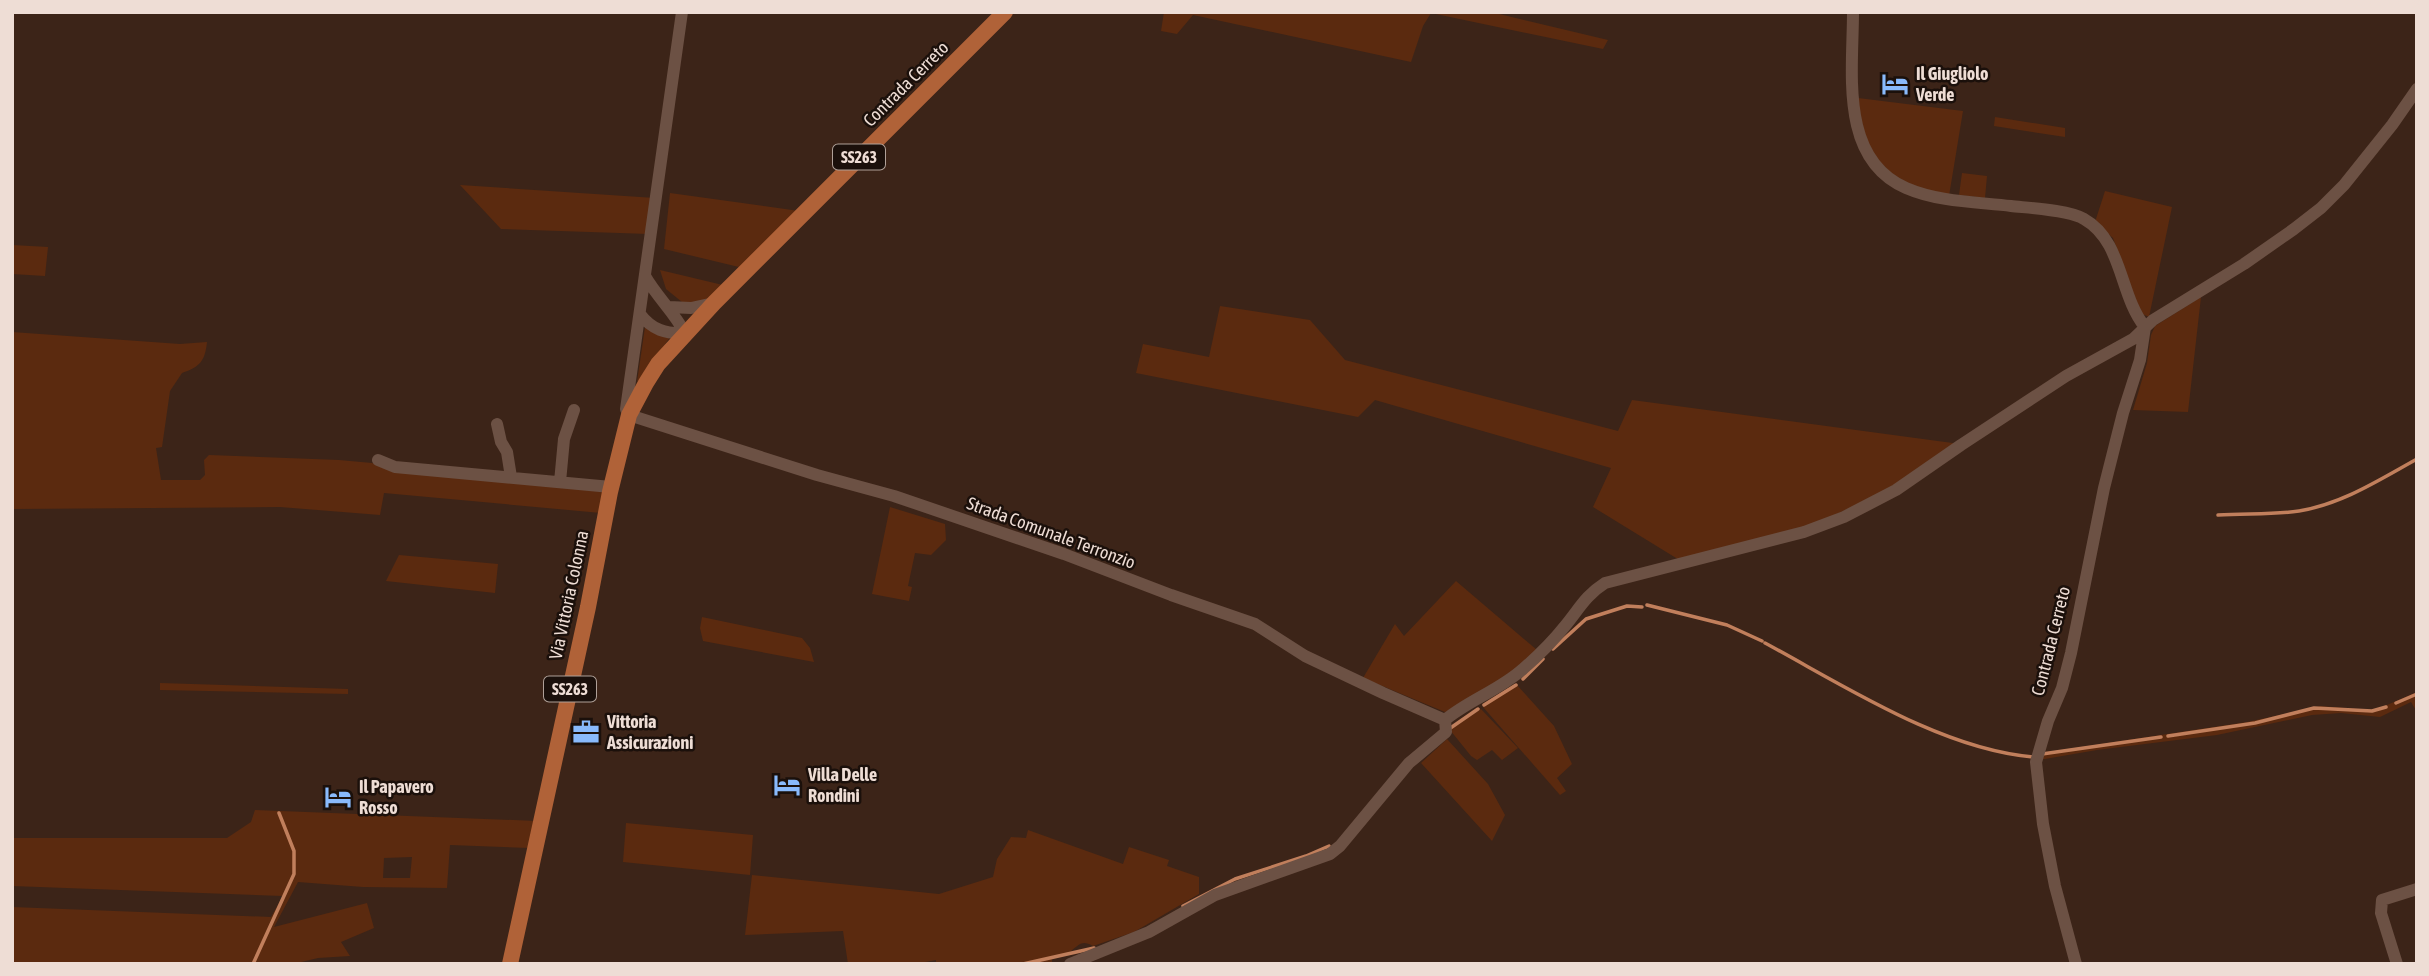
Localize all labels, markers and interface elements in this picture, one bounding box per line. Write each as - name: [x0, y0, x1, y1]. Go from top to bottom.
- street label: Contrada Cerreto: [859, 37, 953, 131]
- place label: Il Giugliolo Verde: [1915, 63, 1988, 105]
- hotel icon: Il Giugliolo Verde: [1880, 69, 1910, 99]
- road number: SS263: [833, 144, 885, 169]
- street label: Strada Comunale Terronzio: [964, 492, 1138, 573]
- street label: Via Vittoria Colonna: [545, 529, 592, 661]
- street label: Contrada Cerreto: [2027, 584, 2074, 698]
- road number: SS263: [544, 676, 596, 702]
- place label: Vittoria Assicurazioni: [606, 711, 693, 753]
- office icon: Vittoria Assicurazioni: [571, 717, 601, 747]
- place label: Villa Delle Rondini: [807, 764, 877, 806]
- hotel icon: Villa Delle Rondini: [772, 770, 802, 800]
- place label: Il Papavero Rosso: [359, 776, 434, 818]
- hotel icon: Il Papavero Rosso: [323, 782, 353, 812]

